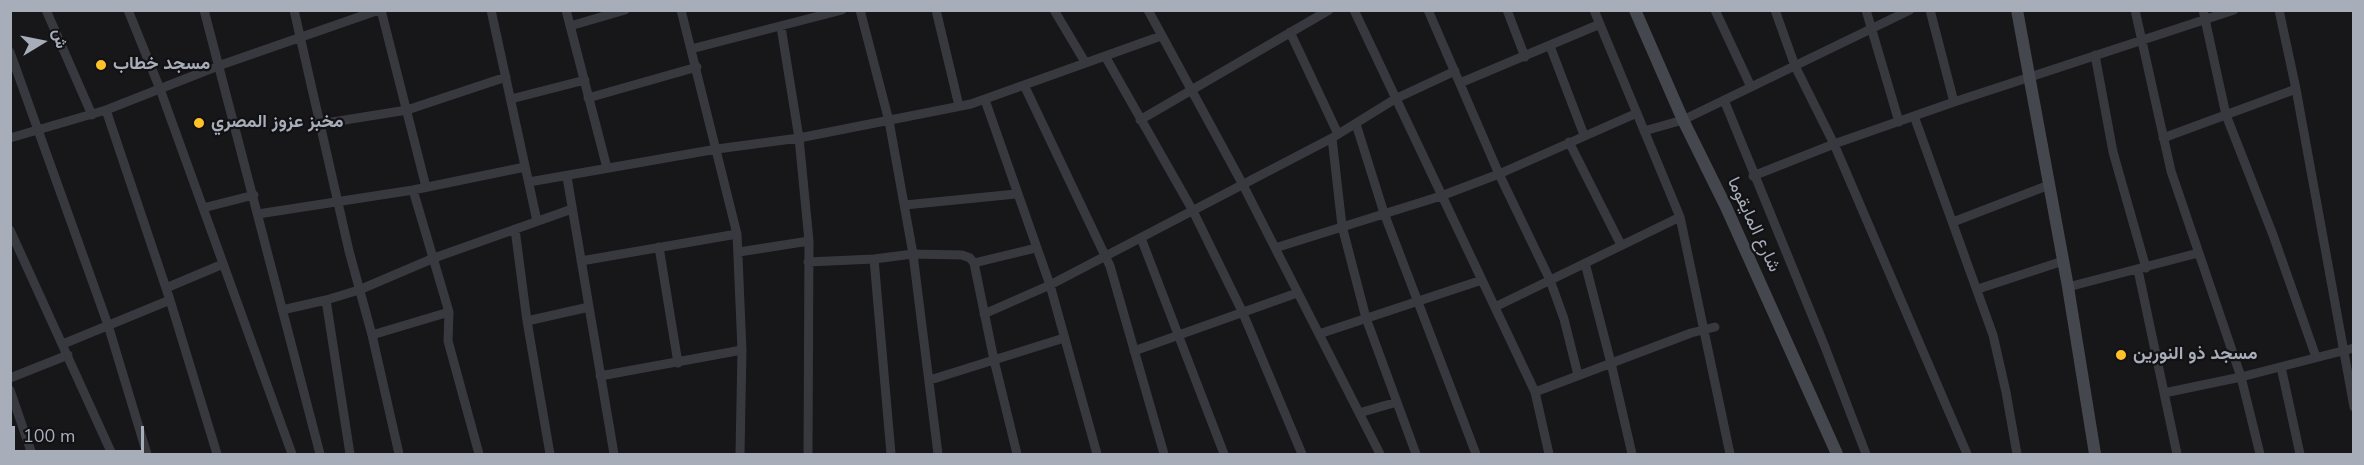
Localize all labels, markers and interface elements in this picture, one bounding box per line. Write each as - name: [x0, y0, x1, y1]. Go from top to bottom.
- north arrow: [12, 12, 72, 72]
- text: ش: [47, 27, 72, 50]
- place label: مسجد خطاب: [113, 54, 210, 76]
- marker: مسجد خطاب: [94, 58, 108, 72]
- place label: مخبز عزوز المصري: [211, 112, 343, 134]
- marker: مخبز عزوز المصري: [192, 116, 206, 130]
- street label: شارع المايقوما: [1722, 174, 1784, 276]
- place label: مسجد ذو النورين: [2133, 344, 2257, 366]
- marker: مسجد ذو النورين: [2114, 348, 2128, 362]
- scale bar: [15, 414, 147, 452]
- text: 100 m: [23, 424, 75, 448]

